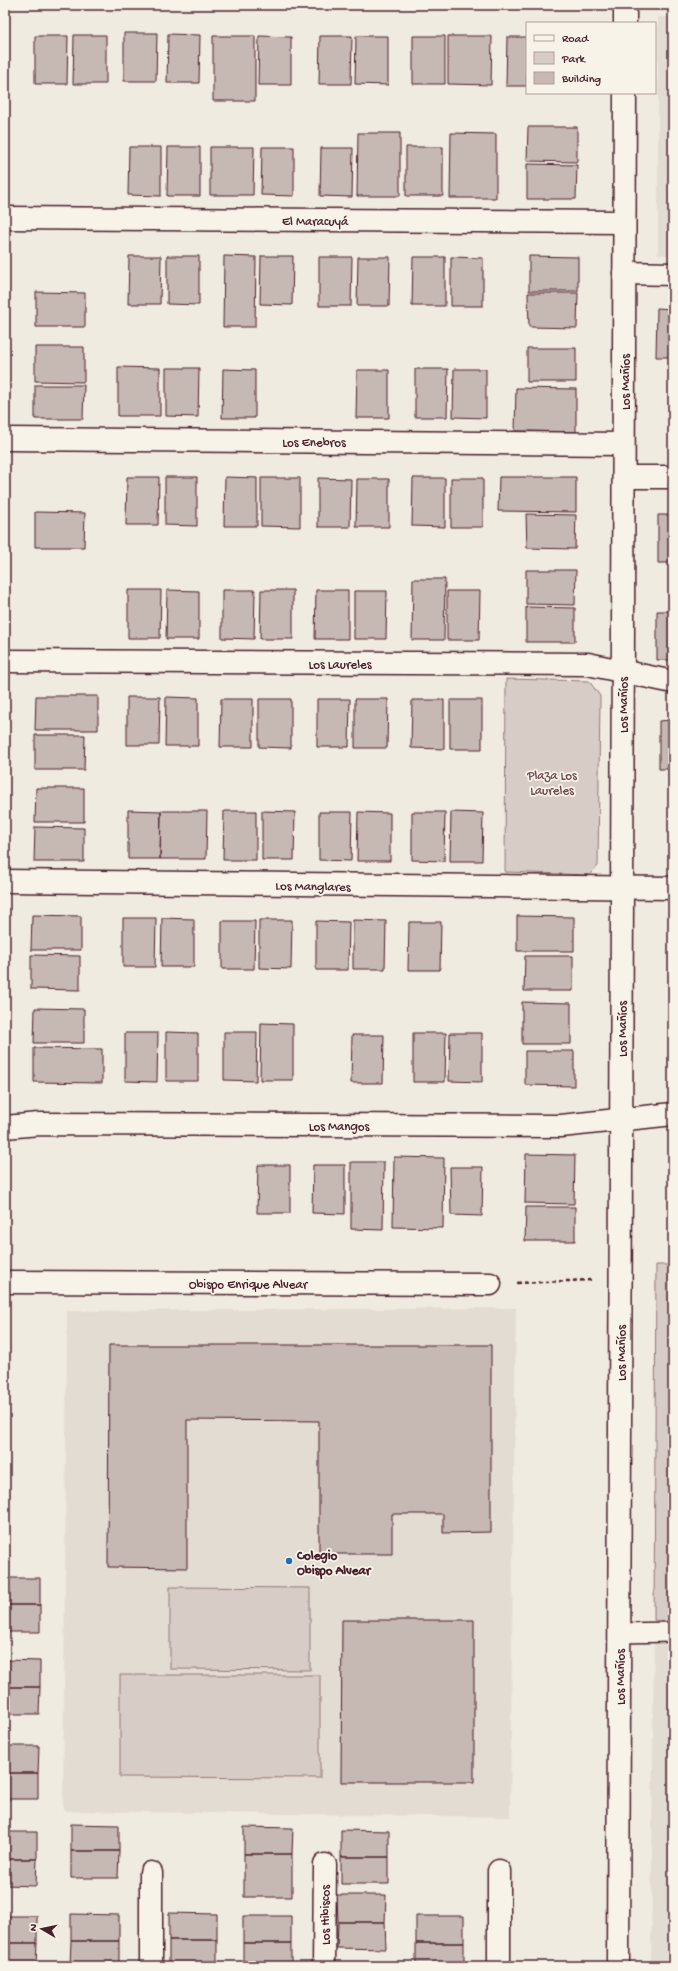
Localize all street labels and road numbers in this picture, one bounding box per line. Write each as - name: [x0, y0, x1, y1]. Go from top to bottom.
- street label: El Maracuyá: [282, 215, 349, 230]
- street label: Los Mañíos: [619, 353, 634, 410]
- street label: Los Enebros: [282, 436, 347, 451]
- street label: Los Laureles: [308, 658, 373, 673]
- street label: Los Mañíos: [617, 676, 632, 733]
- street label: Los Manglares: [275, 879, 352, 896]
- street label: Los Mañíos: [616, 1000, 631, 1057]
- street label: Los Mangos: [309, 1120, 371, 1135]
- street label: Obispo Enrique Alvear: [189, 1278, 309, 1293]
- street label: Los Mañíos: [615, 1324, 630, 1381]
- street label: Los Mañíos: [614, 1648, 629, 1705]
- street label: Los Hibiscos: [319, 1884, 334, 1945]

